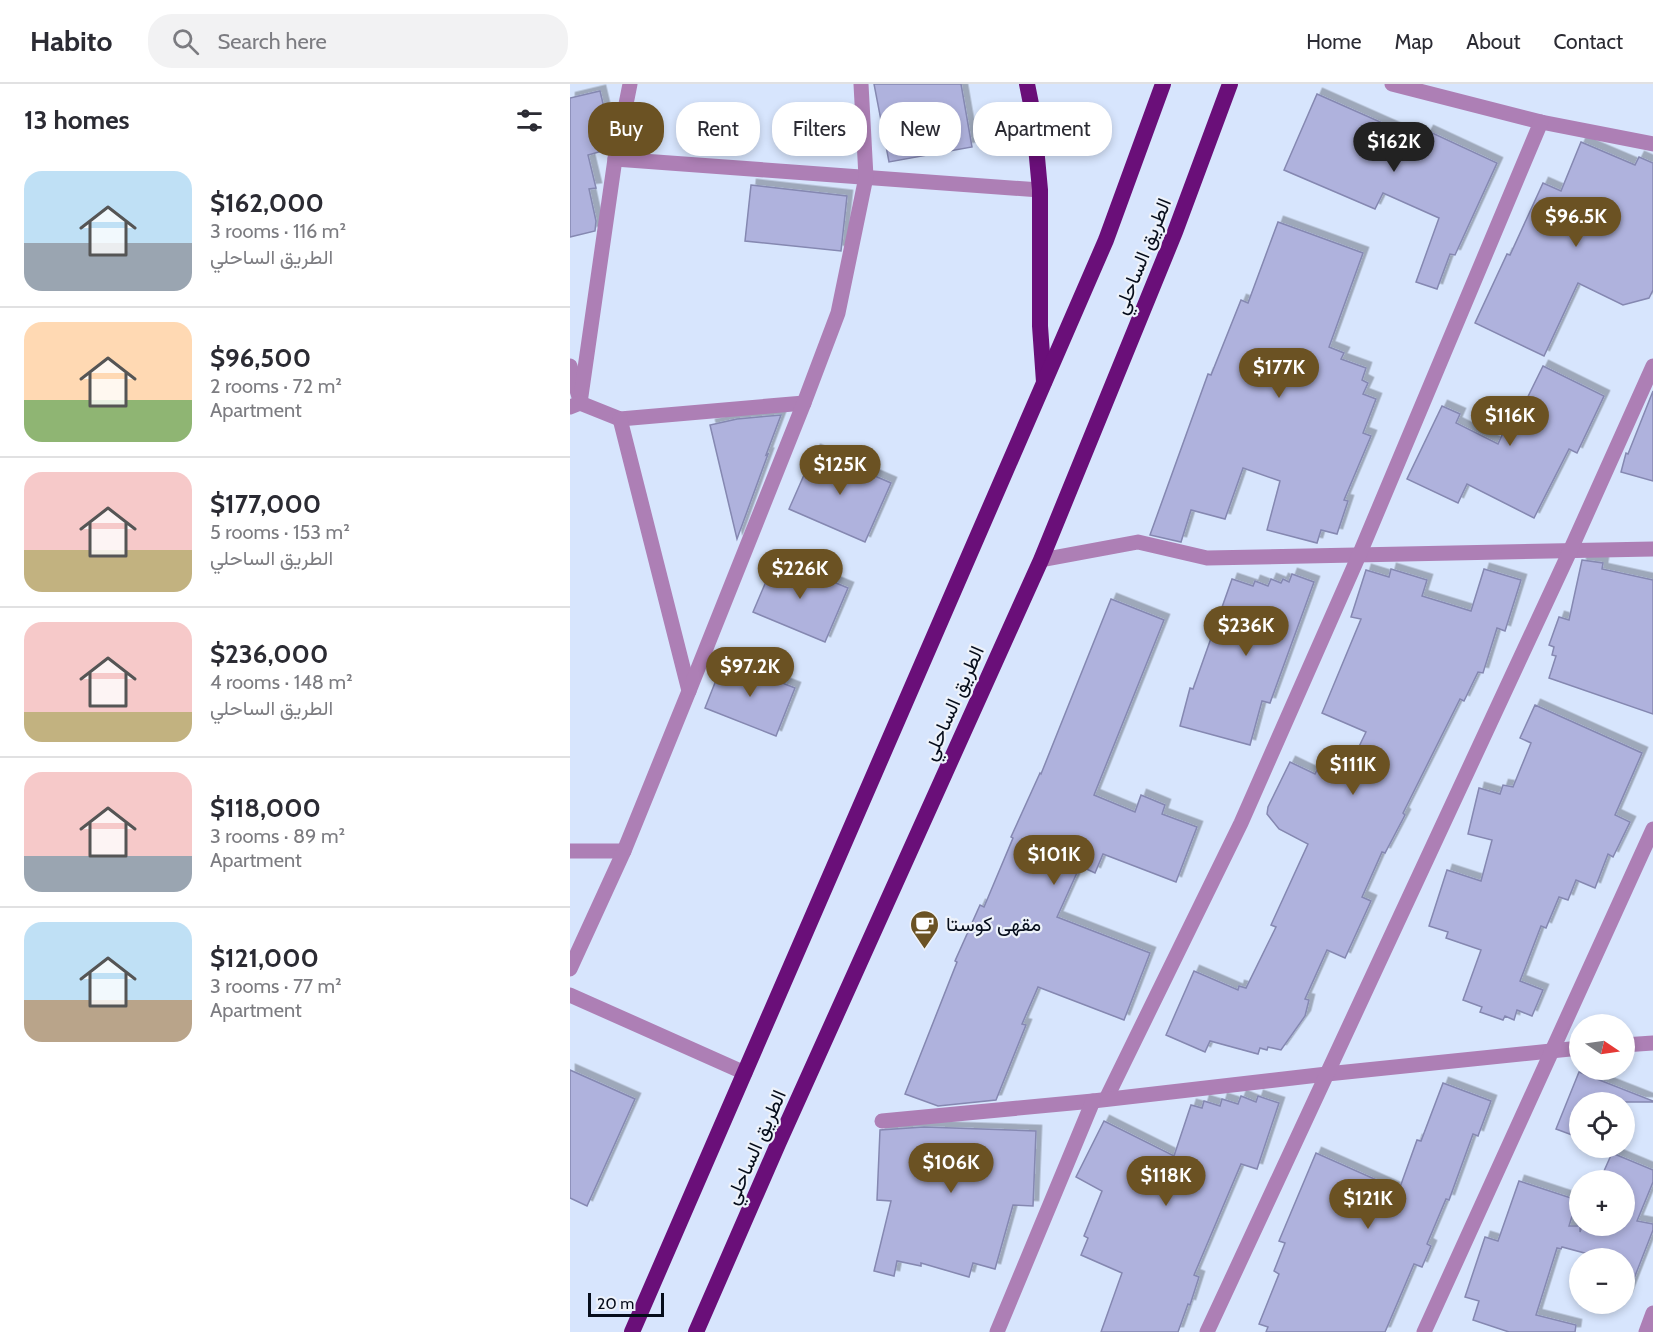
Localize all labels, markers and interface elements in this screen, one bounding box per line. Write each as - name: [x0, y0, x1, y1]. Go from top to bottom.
- search box: [148, 14, 568, 68]
- text: Habito: [30, 24, 112, 58]
- icon: search: [169, 25, 202, 58]
- text: Search here: [217, 28, 327, 55]
- text: Home: [1306, 29, 1362, 54]
- text: Map: [1395, 29, 1433, 54]
- text: About: [1466, 29, 1520, 54]
- text: Contact: [1553, 29, 1623, 54]
- chip: Buy: [588, 102, 664, 156]
- chip: Rent: [676, 102, 760, 156]
- chip: Filters: [772, 102, 867, 156]
- chip: New: [879, 102, 961, 156]
- chip: Apartment: [973, 102, 1112, 156]
- text: 13 homes: [24, 104, 130, 136]
- icon: filters: [513, 104, 546, 137]
- pin: $162K: [1352, 122, 1436, 173]
- text: $162K: [1367, 129, 1421, 153]
- text: $162,000: [210, 187, 324, 219]
- street label: الطريق الساحلي: [1108, 194, 1181, 319]
- icon: home: [72, 195, 144, 267]
- pin: $96.5K: [1527, 197, 1625, 248]
- text: $96.5K: [1545, 204, 1607, 228]
- text: 3 rooms · 116 m²: [210, 219, 346, 243]
- text: الطريق الساحلي: [210, 245, 333, 269]
- text: $96,500: [210, 342, 311, 374]
- icon: home: [72, 346, 144, 418]
- pin: $177K: [1237, 348, 1321, 399]
- text: $177K: [1253, 355, 1305, 379]
- text: 2 rooms · 72 m²: [210, 374, 342, 398]
- pin: $116K: [1468, 396, 1552, 447]
- text: Apartment: [210, 398, 302, 422]
- text: $116K: [1485, 403, 1535, 427]
- pin: $125K: [798, 445, 882, 496]
- text: $125K: [814, 452, 866, 476]
- text: $177,000: [210, 488, 321, 520]
- icon: home: [72, 496, 144, 568]
- text: 5 rooms · 153 m²: [210, 520, 350, 544]
- text: الطريق الساحلي: [210, 546, 333, 570]
- pin: $226K: [758, 549, 842, 600]
- text: $226K: [772, 556, 828, 580]
- pin: $236K: [1204, 606, 1288, 657]
- text: $236K: [1218, 613, 1274, 637]
- text: $236,000: [210, 638, 328, 670]
- street label: الطريق الساحلي: [917, 642, 994, 766]
- icon: home: [72, 646, 144, 718]
- pin: $97.2K: [701, 647, 799, 698]
- text: $97.2K: [720, 654, 780, 678]
- text: 4 rooms · 148 m²: [210, 670, 353, 694]
- text: الطريق الساحلي: [210, 696, 333, 720]
- pin: $111K: [1311, 745, 1395, 796]
- text: $111K: [1330, 752, 1376, 776]
- text: $118,000: [210, 792, 321, 824]
- icon: home: [72, 796, 144, 868]
- text: 3 rooms · 89 m²: [210, 824, 345, 848]
- pin: $101K: [1012, 835, 1096, 886]
- text: $101K: [1027, 842, 1081, 866]
- text: Apartment: [210, 848, 302, 872]
- cafe icon: مقهى كوستا: [909, 908, 941, 950]
- place label: مقهى كوستا: [946, 912, 1041, 937]
- text: $121,000: [210, 942, 319, 974]
- icon: home: [72, 946, 144, 1018]
- text: 3 rooms · 77 m²: [210, 974, 342, 998]
- text: Apartment: [210, 998, 302, 1022]
- north arrow: [1569, 1014, 1635, 1080]
- map controls: [1569, 1014, 1635, 1314]
- street label: الطريق الساحلي: [719, 1086, 796, 1210]
- button: locate: [1569, 1092, 1635, 1158]
- pin: $106K: [909, 1143, 993, 1194]
- text: $106K: [923, 1150, 979, 1174]
- pin: $118K: [1124, 1156, 1208, 1207]
- text: $118K: [1141, 1163, 1191, 1187]
- button: +: [1569, 1170, 1635, 1236]
- pin: $121K: [1326, 1179, 1410, 1230]
- text: $121K: [1343, 1186, 1393, 1210]
- button: −: [1569, 1248, 1635, 1314]
- scale bar: [588, 1290, 664, 1318]
- text: 20 m: [597, 1294, 634, 1313]

